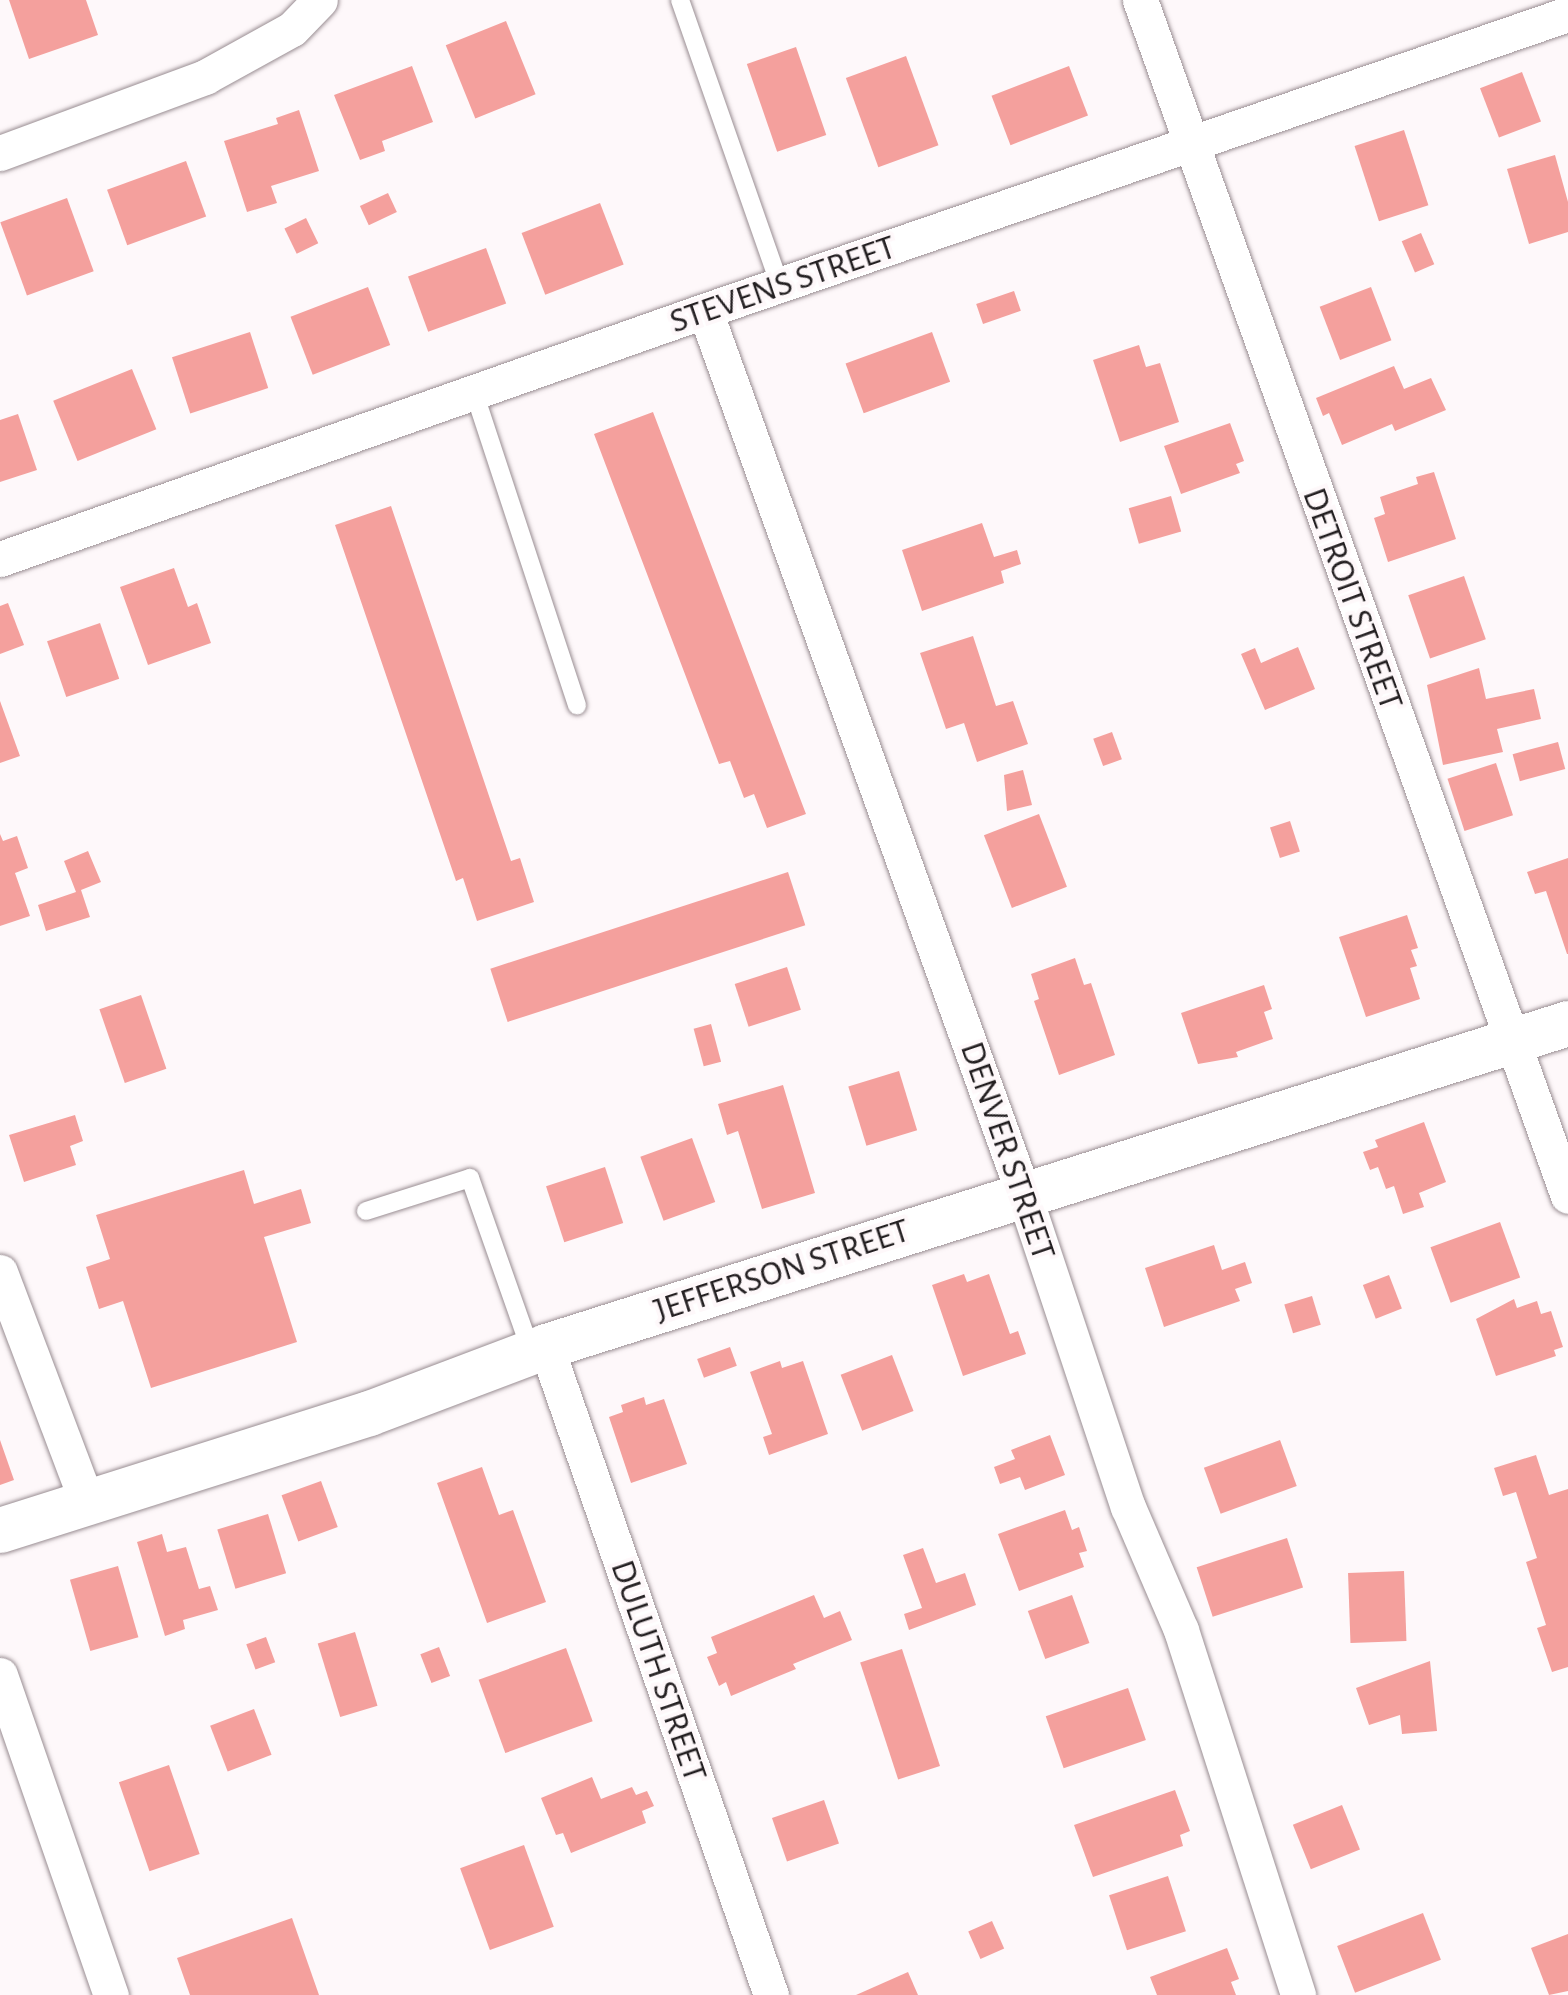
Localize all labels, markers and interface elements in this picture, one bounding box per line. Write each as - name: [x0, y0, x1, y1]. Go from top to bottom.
- street label: STEVENS STREET: [664, 227, 902, 343]
- street label: DETROIT STREET: [1292, 482, 1412, 716]
- street label: DENVER STREET: [950, 1036, 1064, 1266]
- street label: JEFFERSON STREET: [649, 1210, 915, 1332]
- street label: DULUTH STREET: [600, 1555, 716, 1787]

